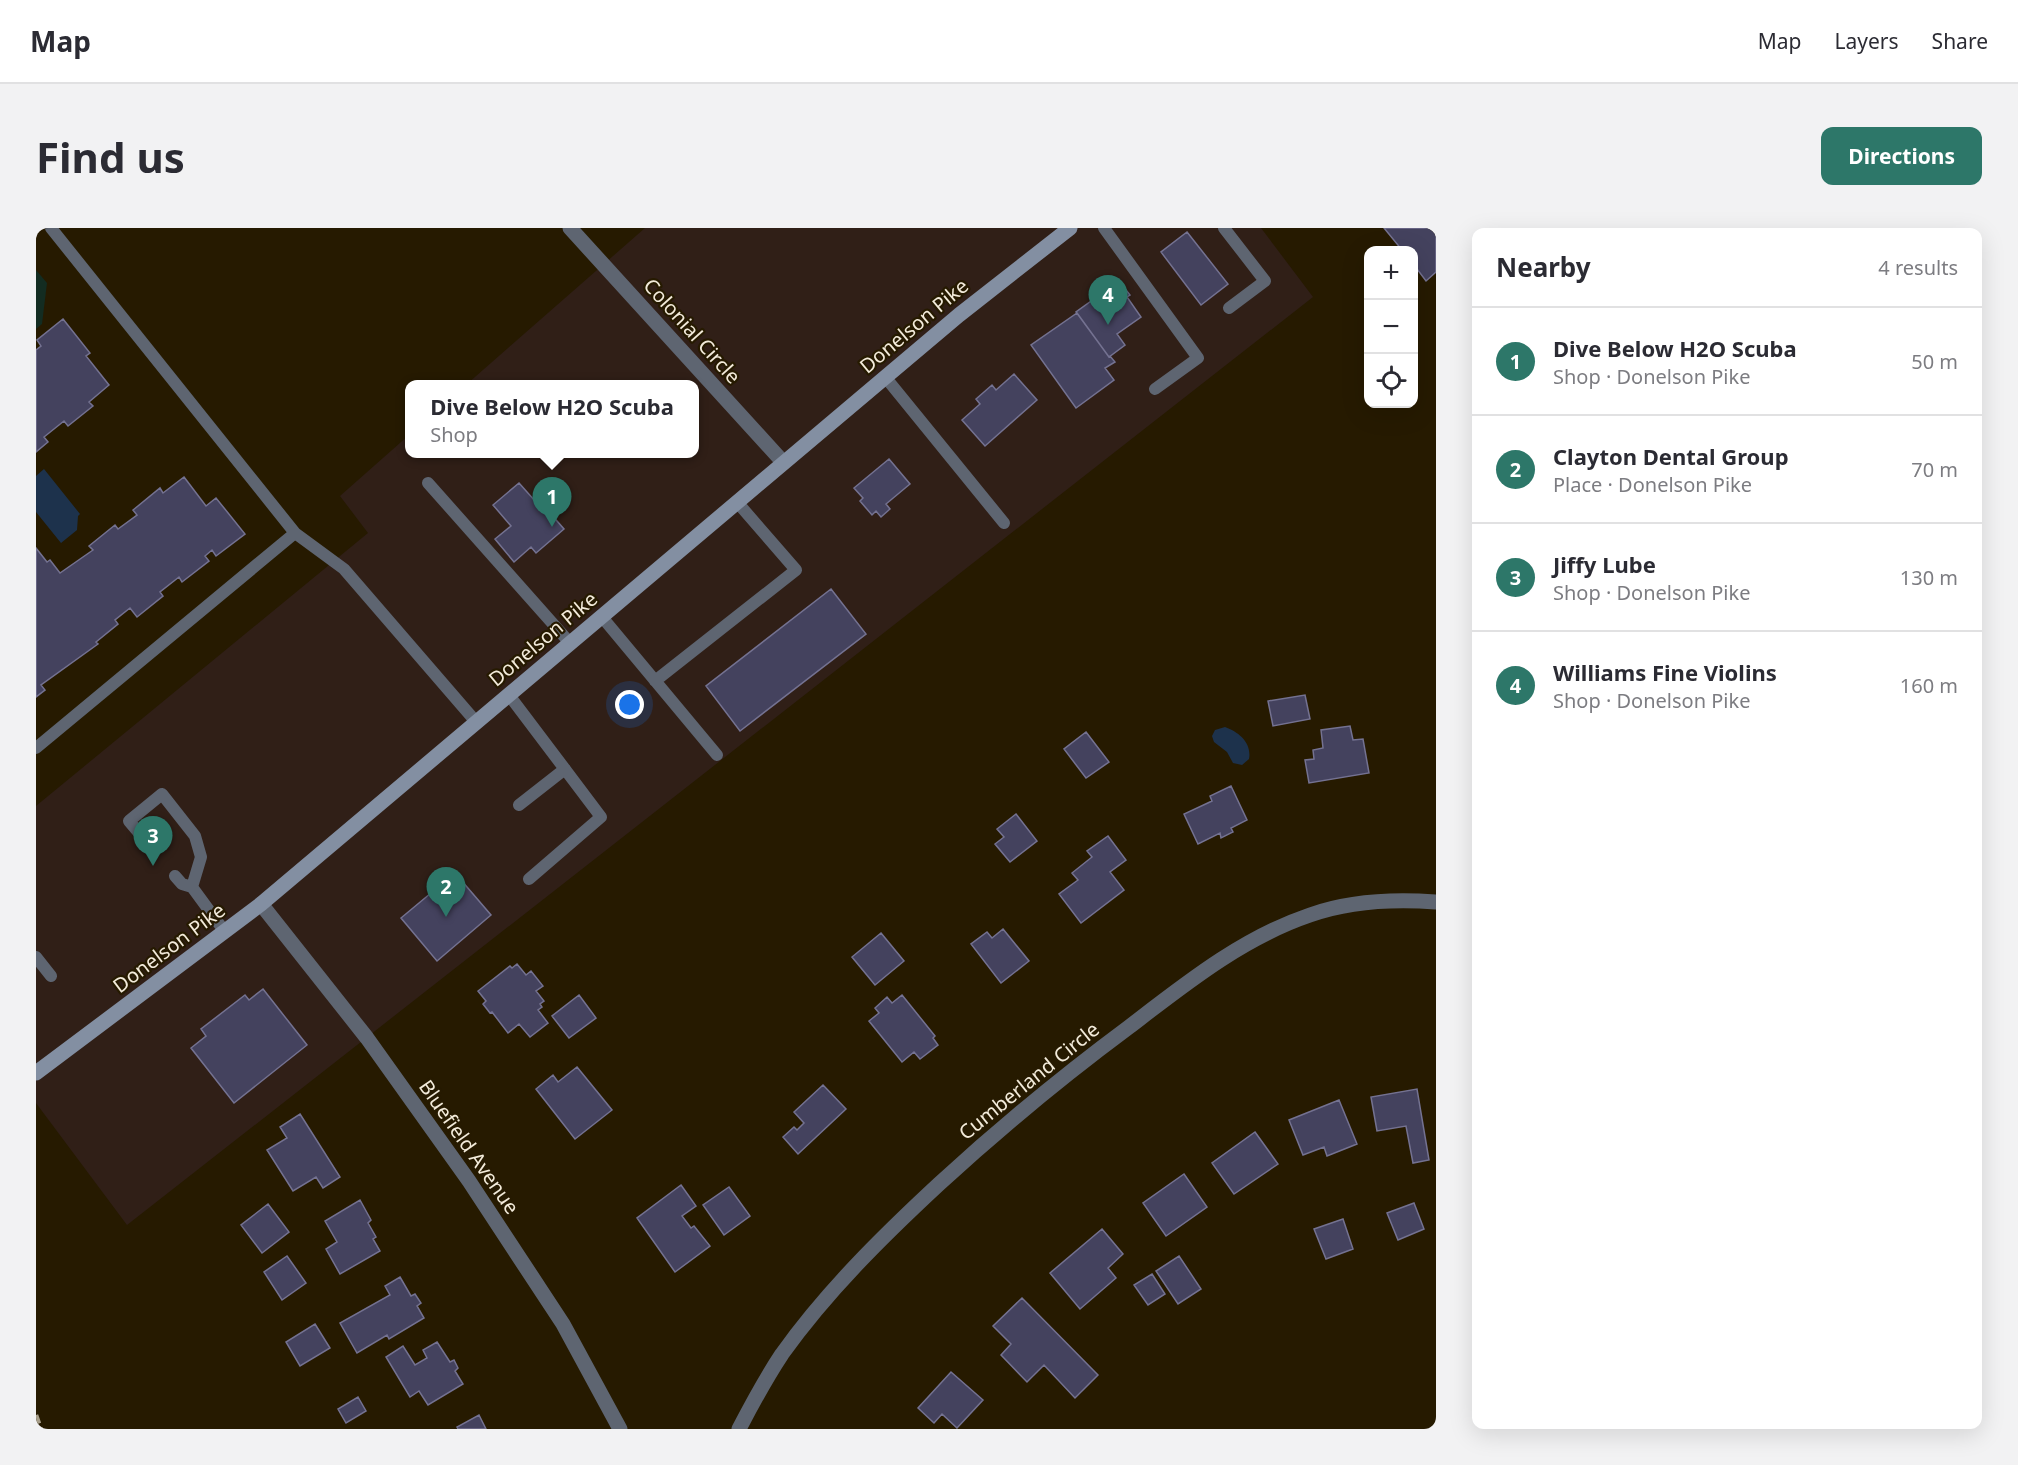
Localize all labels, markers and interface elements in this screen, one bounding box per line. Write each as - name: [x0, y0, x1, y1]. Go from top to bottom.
- text: Map: [30, 22, 91, 60]
- text: Map: [1758, 27, 1802, 55]
- text: Layers: [1835, 27, 1899, 55]
- text: Share: [1932, 27, 1988, 55]
- button: Directions: [1821, 127, 1982, 185]
- text: Find us: [36, 128, 185, 185]
- map controls: [1364, 246, 1418, 408]
- button: +: [1364, 246, 1418, 300]
- text: Nearby: [1496, 249, 1591, 285]
- text: 4 results: [1878, 254, 1958, 281]
- street label: Colonial Circle: [638, 272, 747, 389]
- street label: Donelson Pike: [854, 272, 974, 379]
- pin: 4: [1088, 276, 1128, 325]
- button: −: [1364, 300, 1418, 354]
- text: Dive Below H2O Scuba: [1553, 333, 1797, 363]
- text: 1: [1510, 348, 1521, 375]
- text: 50 m: [1911, 348, 1958, 375]
- button: locate: [1364, 354, 1418, 408]
- text: Shop · Donelson Pike: [1553, 363, 1750, 390]
- popup: [405, 380, 699, 458]
- text: Dive Below H2O Scuba: [430, 391, 674, 421]
- text: Shop: [430, 421, 478, 448]
- text: Clayton Dental Group: [1553, 441, 1789, 471]
- text: 2: [1510, 456, 1521, 483]
- text: 70 m: [1911, 456, 1958, 483]
- text: Place · Donelson Pike: [1553, 471, 1752, 498]
- pin: 1: [532, 478, 572, 527]
- text: Jiffy Lube: [1553, 549, 1656, 579]
- text: 3: [1510, 564, 1521, 591]
- text: 130 m: [1900, 564, 1958, 591]
- text: Shop · Donelson Pike: [1553, 579, 1750, 606]
- street label: Donelson Pike: [483, 585, 603, 692]
- text: Williams Fine Violins: [1553, 657, 1777, 687]
- text: 4: [1510, 672, 1521, 699]
- text: 160 m: [1900, 672, 1958, 699]
- text: Shop · Donelson Pike: [1553, 687, 1750, 714]
- your location: [615, 690, 644, 719]
- pin: 3: [134, 816, 172, 866]
- pin: 2: [426, 868, 466, 917]
- street label: Donelson Pike: [107, 897, 230, 999]
- street label: Cumberland Circle: [953, 1016, 1105, 1146]
- street label: Bluefield Avenue: [413, 1074, 526, 1219]

